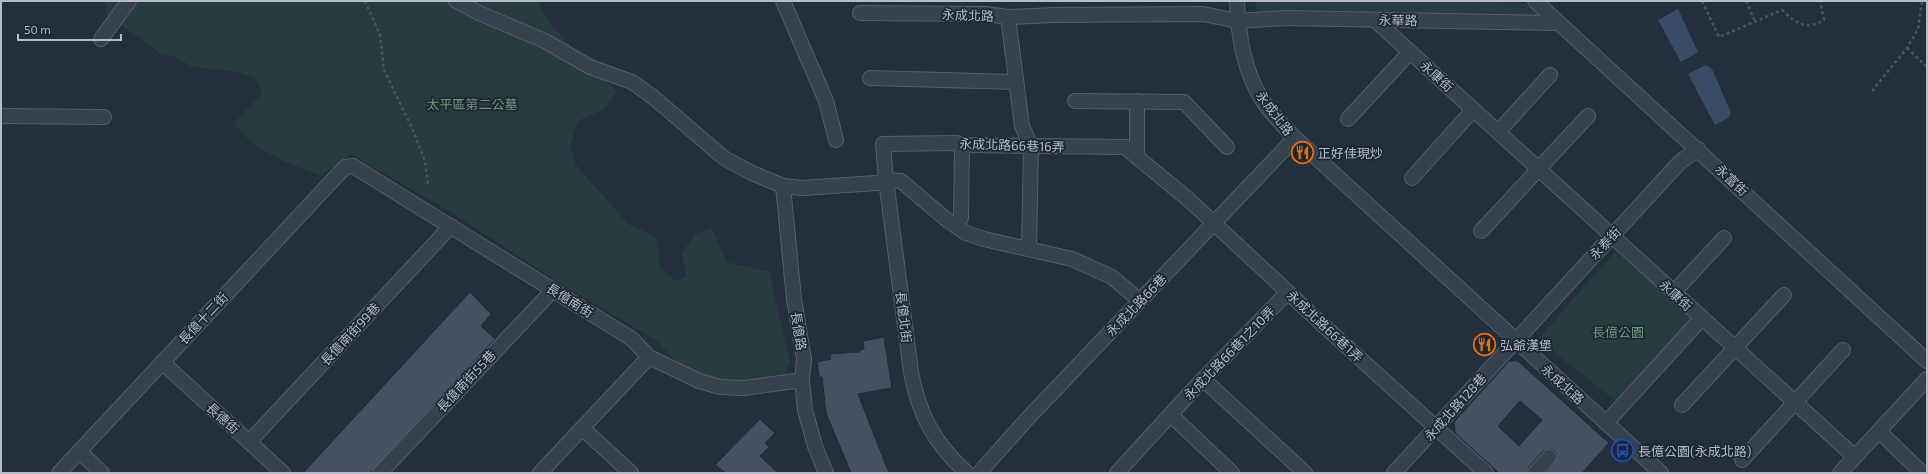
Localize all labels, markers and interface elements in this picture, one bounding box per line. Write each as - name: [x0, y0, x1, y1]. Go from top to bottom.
- street label: 永成北路: [942, 6, 994, 24]
- street label: 永華路: [1378, 12, 1418, 28]
- scale bar: [18, 16, 121, 42]
- text: 50 m: [24, 22, 51, 36]
- street label: 永康街: [1417, 57, 1457, 95]
- street label: 永成北路: [1253, 87, 1297, 139]
- park label: 太平區第二公墓: [426, 96, 518, 112]
- street label: 永成北路66巷16弄: [959, 135, 1065, 155]
- restaurant icon: 正好佳現炒: [1290, 140, 1316, 166]
- place label: 正好佳現炒: [1318, 145, 1383, 161]
- street label: 永富街: [1712, 161, 1752, 199]
- street label: 永泰街: [1586, 223, 1624, 263]
- street label: 永成北路66巷: [1103, 271, 1169, 339]
- street label: 永康街: [1656, 276, 1696, 314]
- street label: 長億南街: [544, 279, 596, 321]
- street label: 永成北路66巷1弄: [1284, 287, 1366, 365]
- street label: 長億十二街: [175, 289, 231, 347]
- street label: 長億北街: [893, 290, 915, 344]
- street label: 長億南街99巷: [317, 299, 383, 369]
- street label: 永成北路66巷1之10弄: [1180, 303, 1278, 403]
- street label: 長億路: [788, 310, 810, 352]
- park label: 長億公園: [1592, 324, 1644, 340]
- restaurant icon: 弘爺漢堡: [1472, 332, 1498, 358]
- place label: 弘爺漢堡: [1500, 337, 1552, 353]
- street label: 長億南街55巷: [433, 347, 499, 415]
- street label: 永成北路: [1538, 361, 1588, 407]
- street label: 永成北路128巷: [1420, 370, 1490, 444]
- street label: 長德街: [203, 399, 243, 437]
- bus stop icon: 長億公園(永成北路): [1609, 438, 1635, 464]
- place label: 長億公園(永成北路): [1638, 443, 1751, 459]

